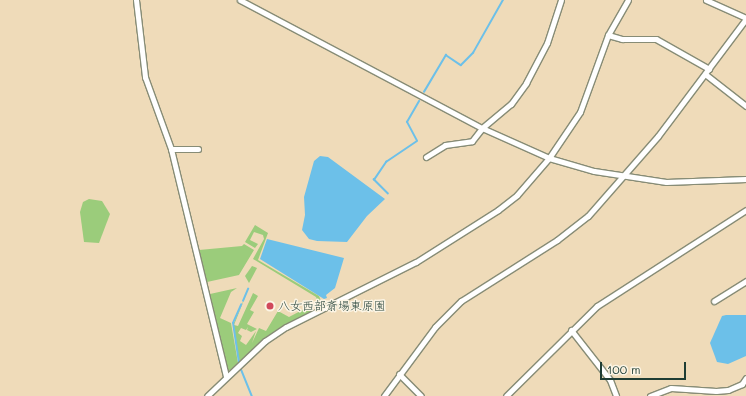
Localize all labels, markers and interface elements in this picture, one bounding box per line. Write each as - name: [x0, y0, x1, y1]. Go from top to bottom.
- place label: 八女西部斎場東原園: [278, 299, 386, 313]
- marker: 八女西部斎場東原園: [265, 301, 275, 311]
- scale bar: [602, 354, 688, 380]
- text: 100 m: [607, 361, 641, 377]

